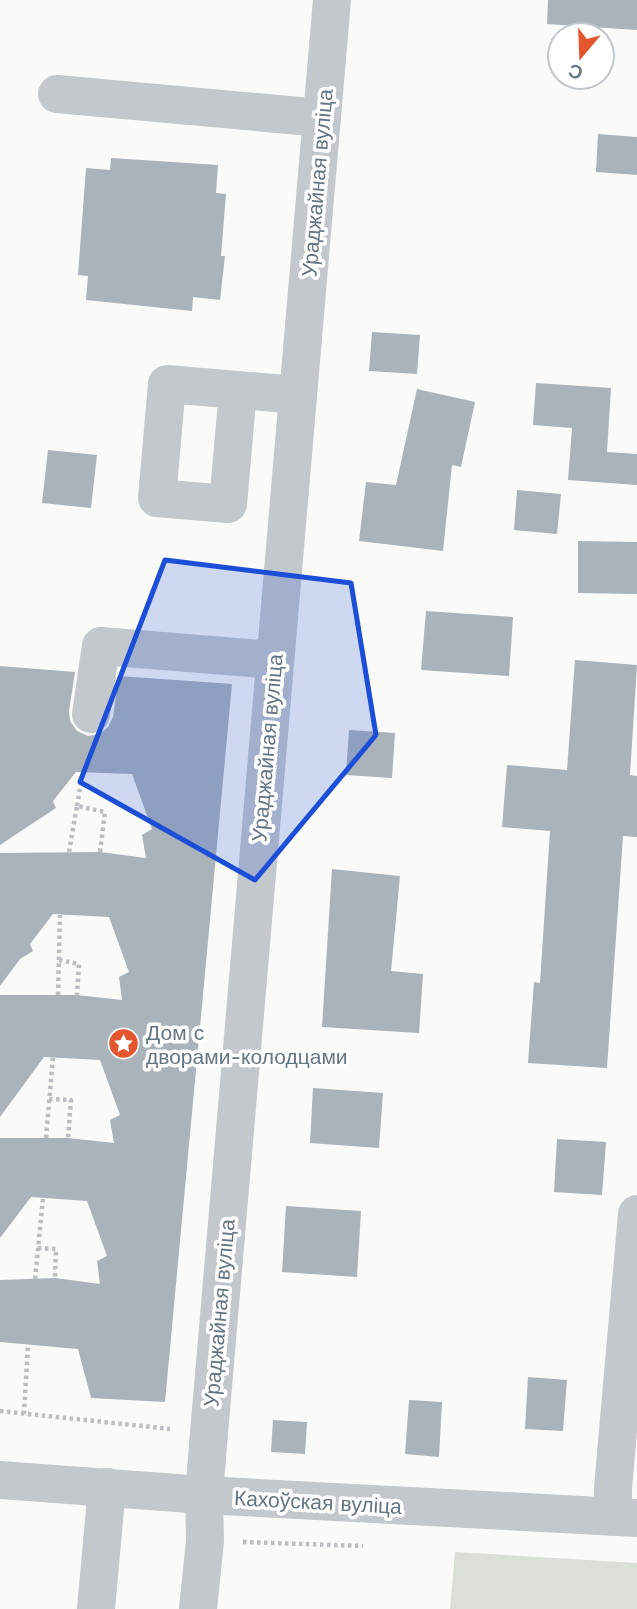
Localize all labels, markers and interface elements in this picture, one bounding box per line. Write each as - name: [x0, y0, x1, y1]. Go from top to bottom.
- north arrow: [546, 21, 616, 91]
- text: С: [565, 58, 586, 85]
- street label: Ураджайная вуліца: [296, 88, 338, 278]
- street label: Ураджайная вуліца: [246, 653, 288, 843]
- place label: Дом с дворами-колодцами: [146, 1020, 348, 1069]
- place icon: Дом с дворами-колодцами: [106, 1027, 140, 1061]
- street label: Ураджайная вуліца: [198, 1218, 240, 1408]
- street label: Кахоўская вуліца: [233, 1485, 403, 1519]

